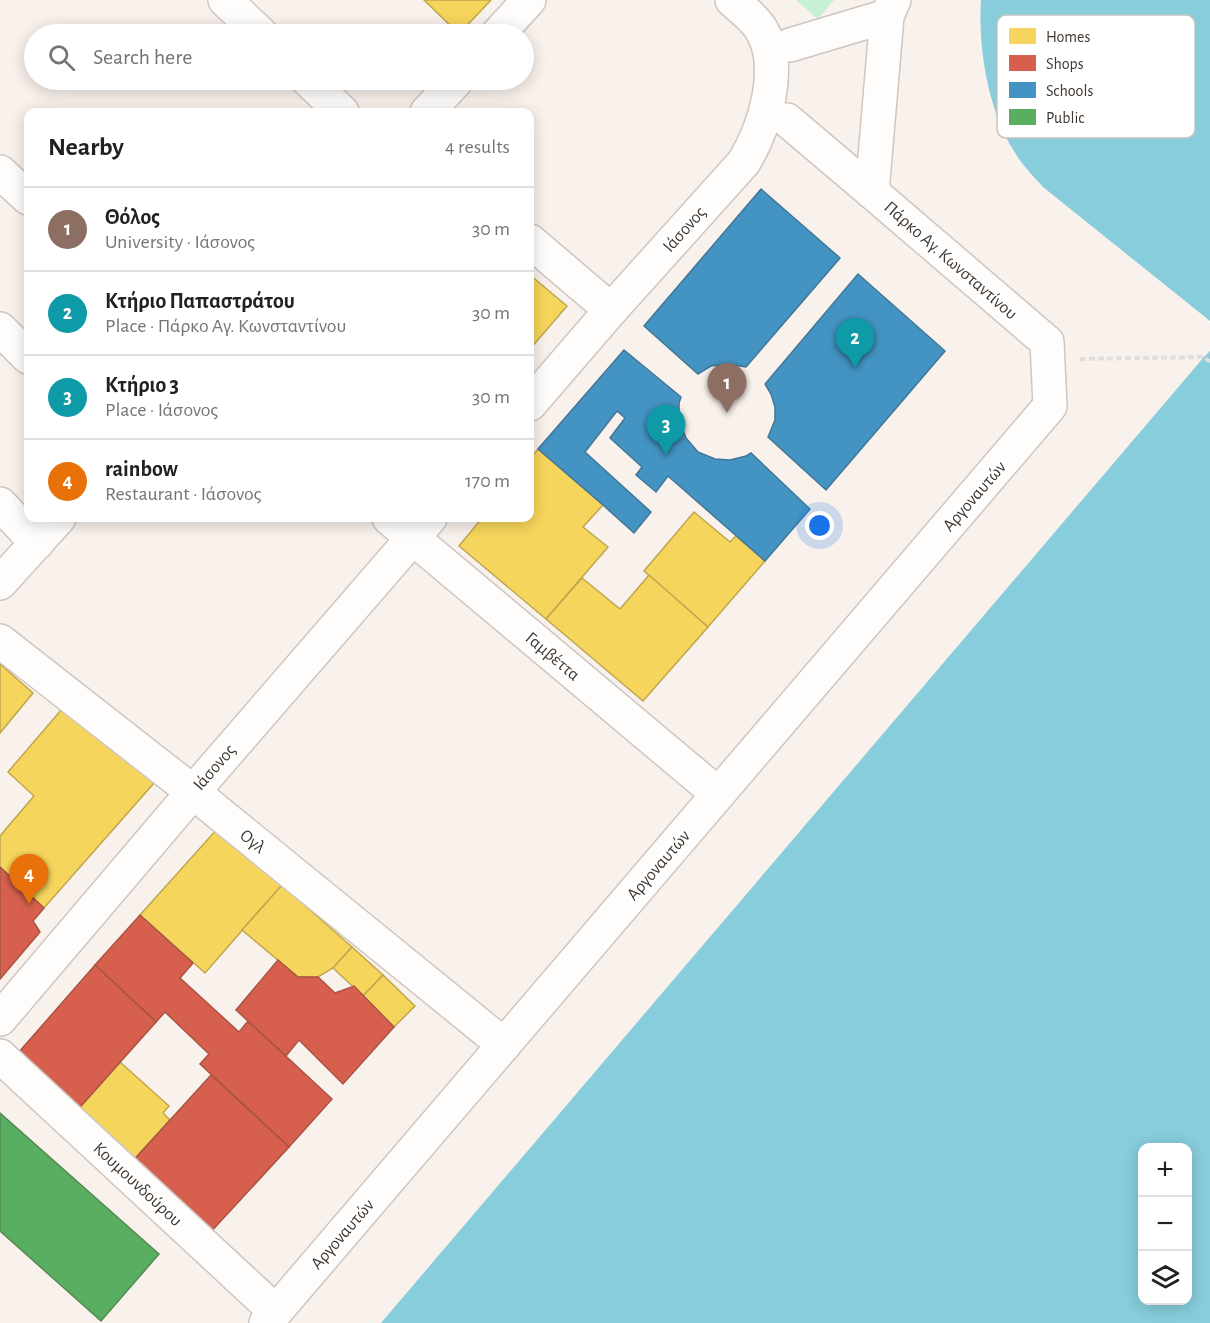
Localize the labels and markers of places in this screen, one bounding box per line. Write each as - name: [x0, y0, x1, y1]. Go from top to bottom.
- pin: 2: [836, 318, 874, 368]
- pin: 1: [708, 364, 746, 413]
- pin: 3: [646, 406, 686, 455]
- pin: 4: [9, 854, 48, 904]

